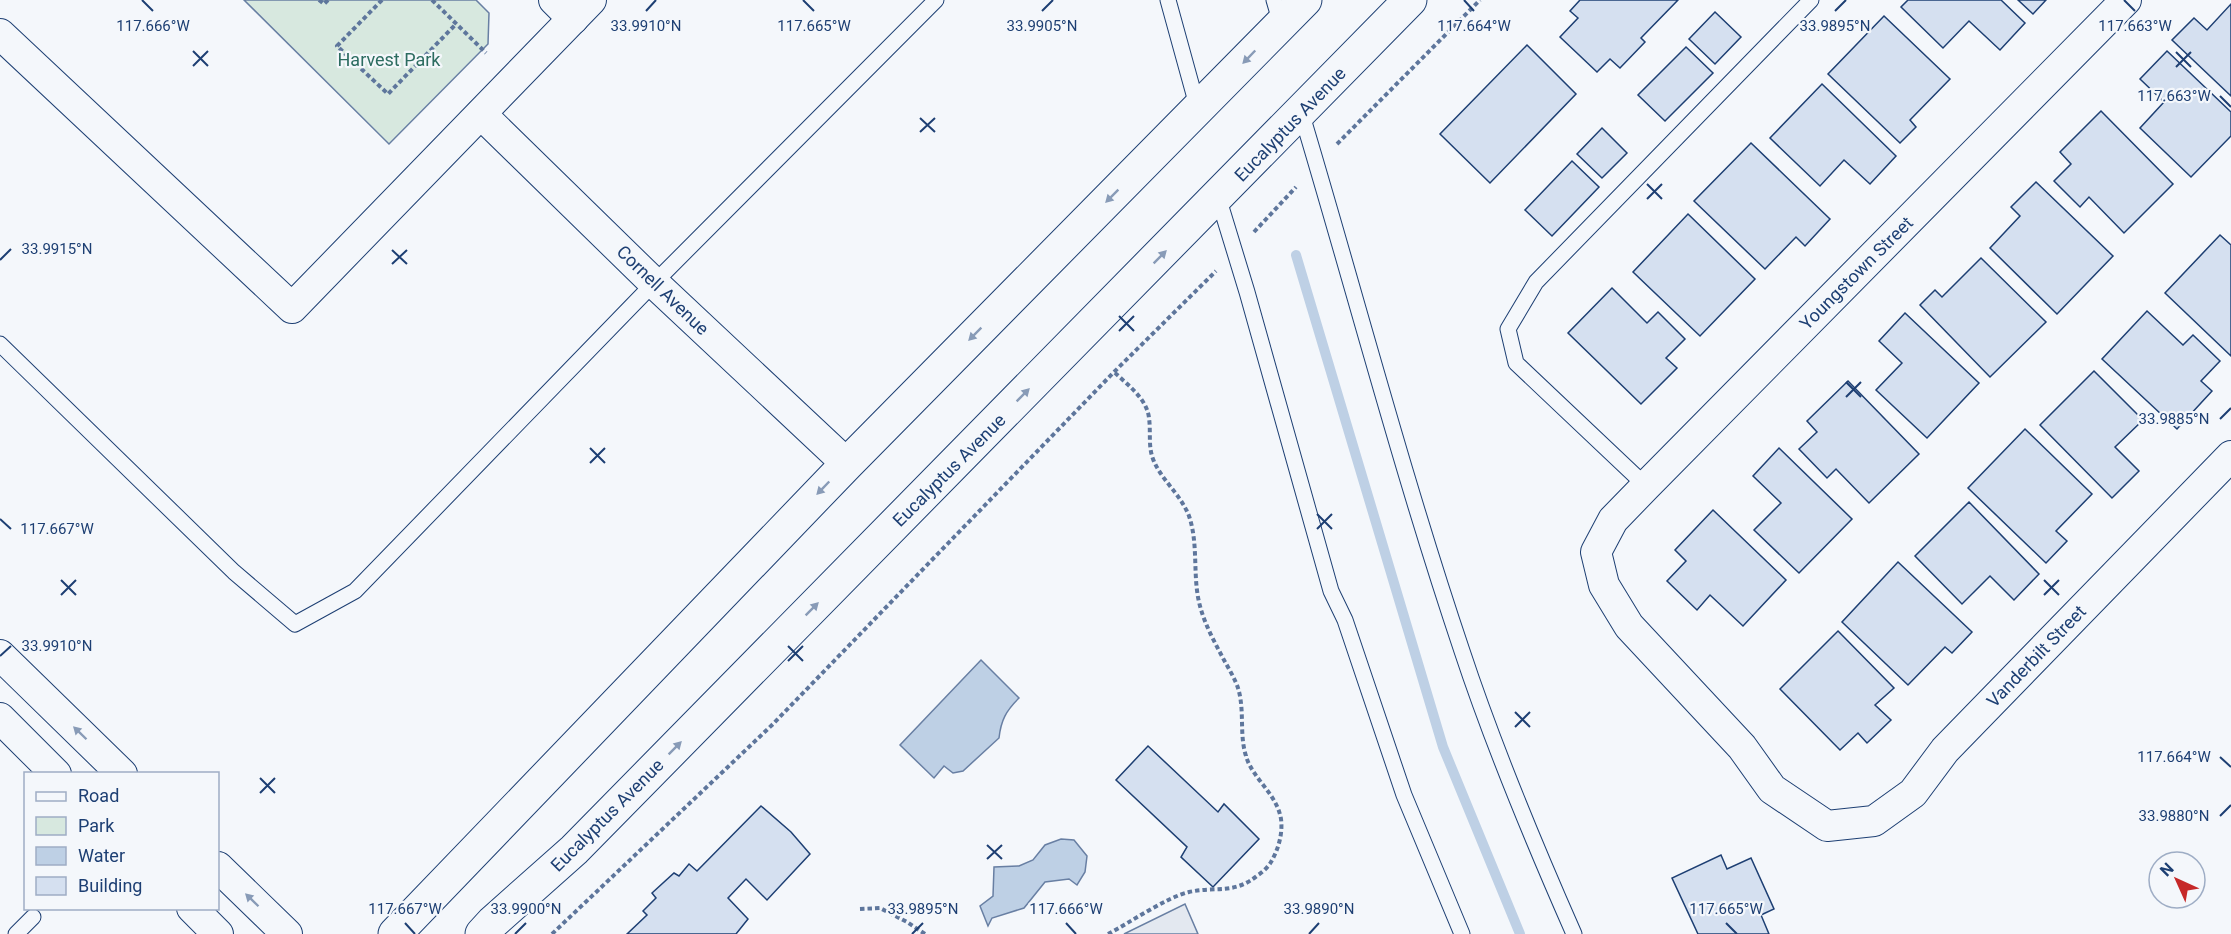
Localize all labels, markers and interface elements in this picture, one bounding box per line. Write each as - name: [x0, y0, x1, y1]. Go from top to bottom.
- text: 117.666°W: [116, 17, 190, 35]
- text: 33.9910°N: [611, 17, 681, 35]
- text: 117.665°W: [777, 17, 851, 35]
- text: 33.9905°N: [1007, 17, 1077, 35]
- text: 117.664°W: [1437, 17, 1511, 35]
- text: 33.9895°N: [1800, 17, 1870, 35]
- text: 117.663°W: [2098, 17, 2172, 35]
- park label: Harvest Park: [338, 49, 441, 70]
- one-way arrow: [1242, 49, 1256, 64]
- street label: Eucalyptus Avenue: [1230, 63, 1350, 185]
- text: 117.663°W: [2137, 87, 2211, 105]
- one-way arrow: [1105, 188, 1119, 203]
- street label: Youngstown Street: [1795, 212, 1917, 334]
- text: 33.9915°N: [22, 240, 92, 258]
- street label: Cornell Avenue: [613, 241, 713, 339]
- one-way arrow: [1152, 250, 1166, 264]
- one-way arrow: [968, 327, 982, 341]
- one-way arrow: [1015, 389, 1029, 403]
- street label: Eucalyptus Avenue: [888, 409, 1010, 531]
- text: 33.9885°N: [2139, 410, 2209, 428]
- one-way arrow: [817, 481, 831, 495]
- text: 117.667°W: [20, 520, 94, 538]
- street label: Vanderbilt Street: [1982, 601, 2090, 711]
- one-way arrow: [804, 602, 819, 616]
- text: 33.9910°N: [22, 637, 92, 655]
- one-way arrow: [73, 726, 87, 740]
- one-way arrow: [668, 740, 682, 755]
- text: 117.664°W: [2137, 748, 2211, 766]
- street label: Eucalyptus Avenue: [546, 754, 668, 876]
- legend: [24, 772, 219, 910]
- text: Road: [78, 785, 119, 806]
- text: 33.9880°N: [2139, 807, 2209, 825]
- text: Park: [78, 815, 115, 836]
- text: Water: [78, 845, 125, 866]
- north arrow: [2147, 850, 2207, 910]
- text: N: [2156, 859, 2177, 880]
- text: Building: [78, 875, 142, 896]
- one-way arrow: [246, 894, 260, 908]
- text: 117.667°W: [368, 900, 442, 918]
- text: 33.9900°N: [491, 900, 561, 918]
- text: 33.9895°N: [888, 900, 958, 918]
- text: 117.666°W: [1029, 900, 1103, 918]
- text: 33.9890°N: [1284, 900, 1354, 918]
- text: 117.665°W: [1689, 900, 1763, 918]

